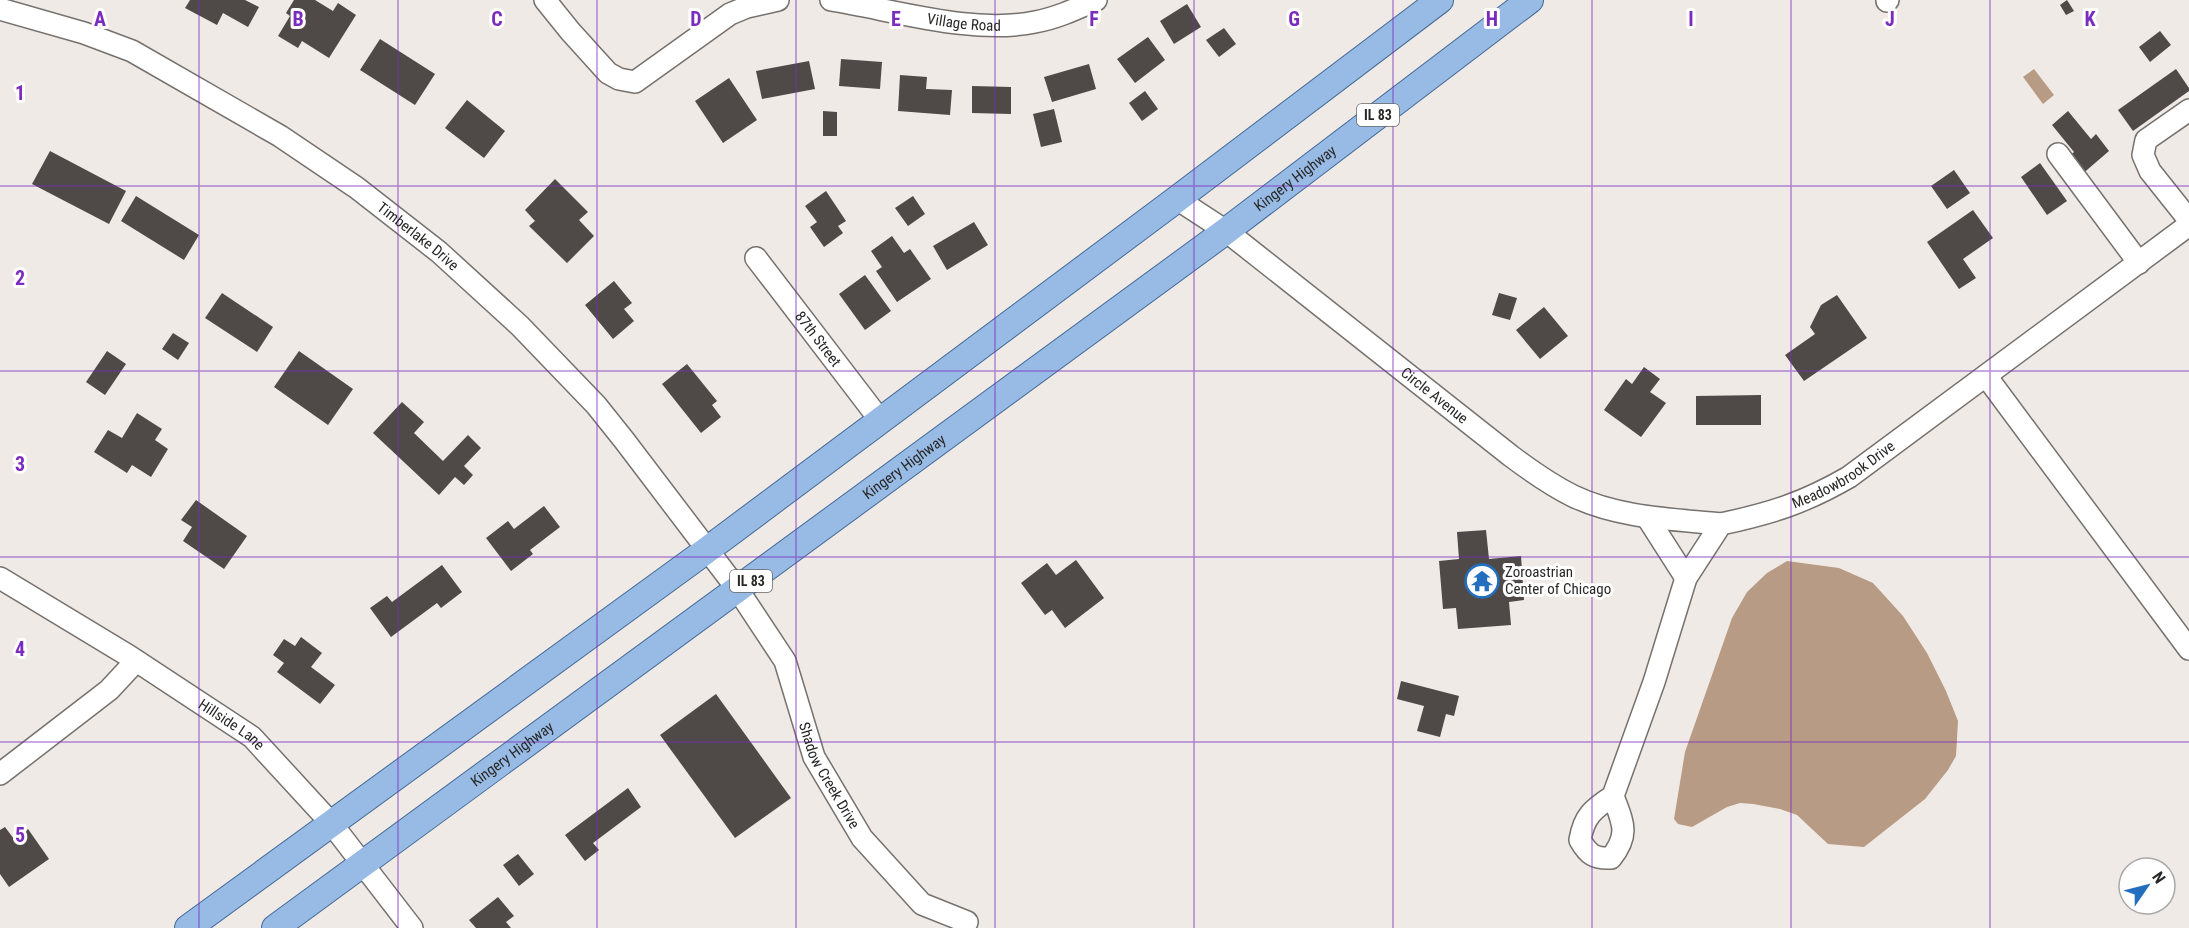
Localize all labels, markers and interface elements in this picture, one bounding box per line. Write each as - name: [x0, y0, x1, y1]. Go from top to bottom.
- text: A: [94, 7, 106, 31]
- text: B: [292, 7, 304, 31]
- text: C: [491, 7, 503, 31]
- text: D: [690, 7, 702, 31]
- text: E: [891, 7, 901, 31]
- text: F: [1089, 7, 1099, 31]
- text: G: [1288, 7, 1300, 31]
- text: H: [1486, 7, 1498, 31]
- text: I: [1688, 7, 1694, 31]
- text: J: [1885, 7, 1895, 31]
- text: K: [2084, 7, 2096, 31]
- street label: Village Road: [926, 10, 1001, 35]
- text: 1: [15, 81, 25, 105]
- road number: IL 83: [1357, 104, 1399, 126]
- street label: Kingery Highway: [1251, 142, 1340, 215]
- street label: Timberlake Drive: [374, 198, 462, 274]
- text: 2: [15, 266, 25, 290]
- street label: 87th Street: [791, 308, 845, 370]
- street label: Circle Avenue: [1397, 363, 1472, 428]
- street label: Kingery Highway: [859, 431, 949, 503]
- street label: Meadowbrook Drive: [1789, 437, 1898, 513]
- text: 3: [15, 452, 25, 476]
- temple icon: Zoroastrian Center of Chicago: [1464, 563, 1500, 599]
- place label: Zoroastrian Center of Chicago: [1505, 563, 1611, 598]
- road number: IL 83: [730, 570, 772, 592]
- text: 4: [15, 637, 25, 661]
- street label: Hillside Lane: [195, 695, 268, 754]
- street label: Kingery Highway: [467, 718, 557, 791]
- street label: Shadow Creek Drive: [795, 720, 863, 832]
- text: 5: [15, 823, 25, 847]
- north arrow: [2117, 856, 2177, 916]
- text: N: [2148, 868, 2169, 887]

